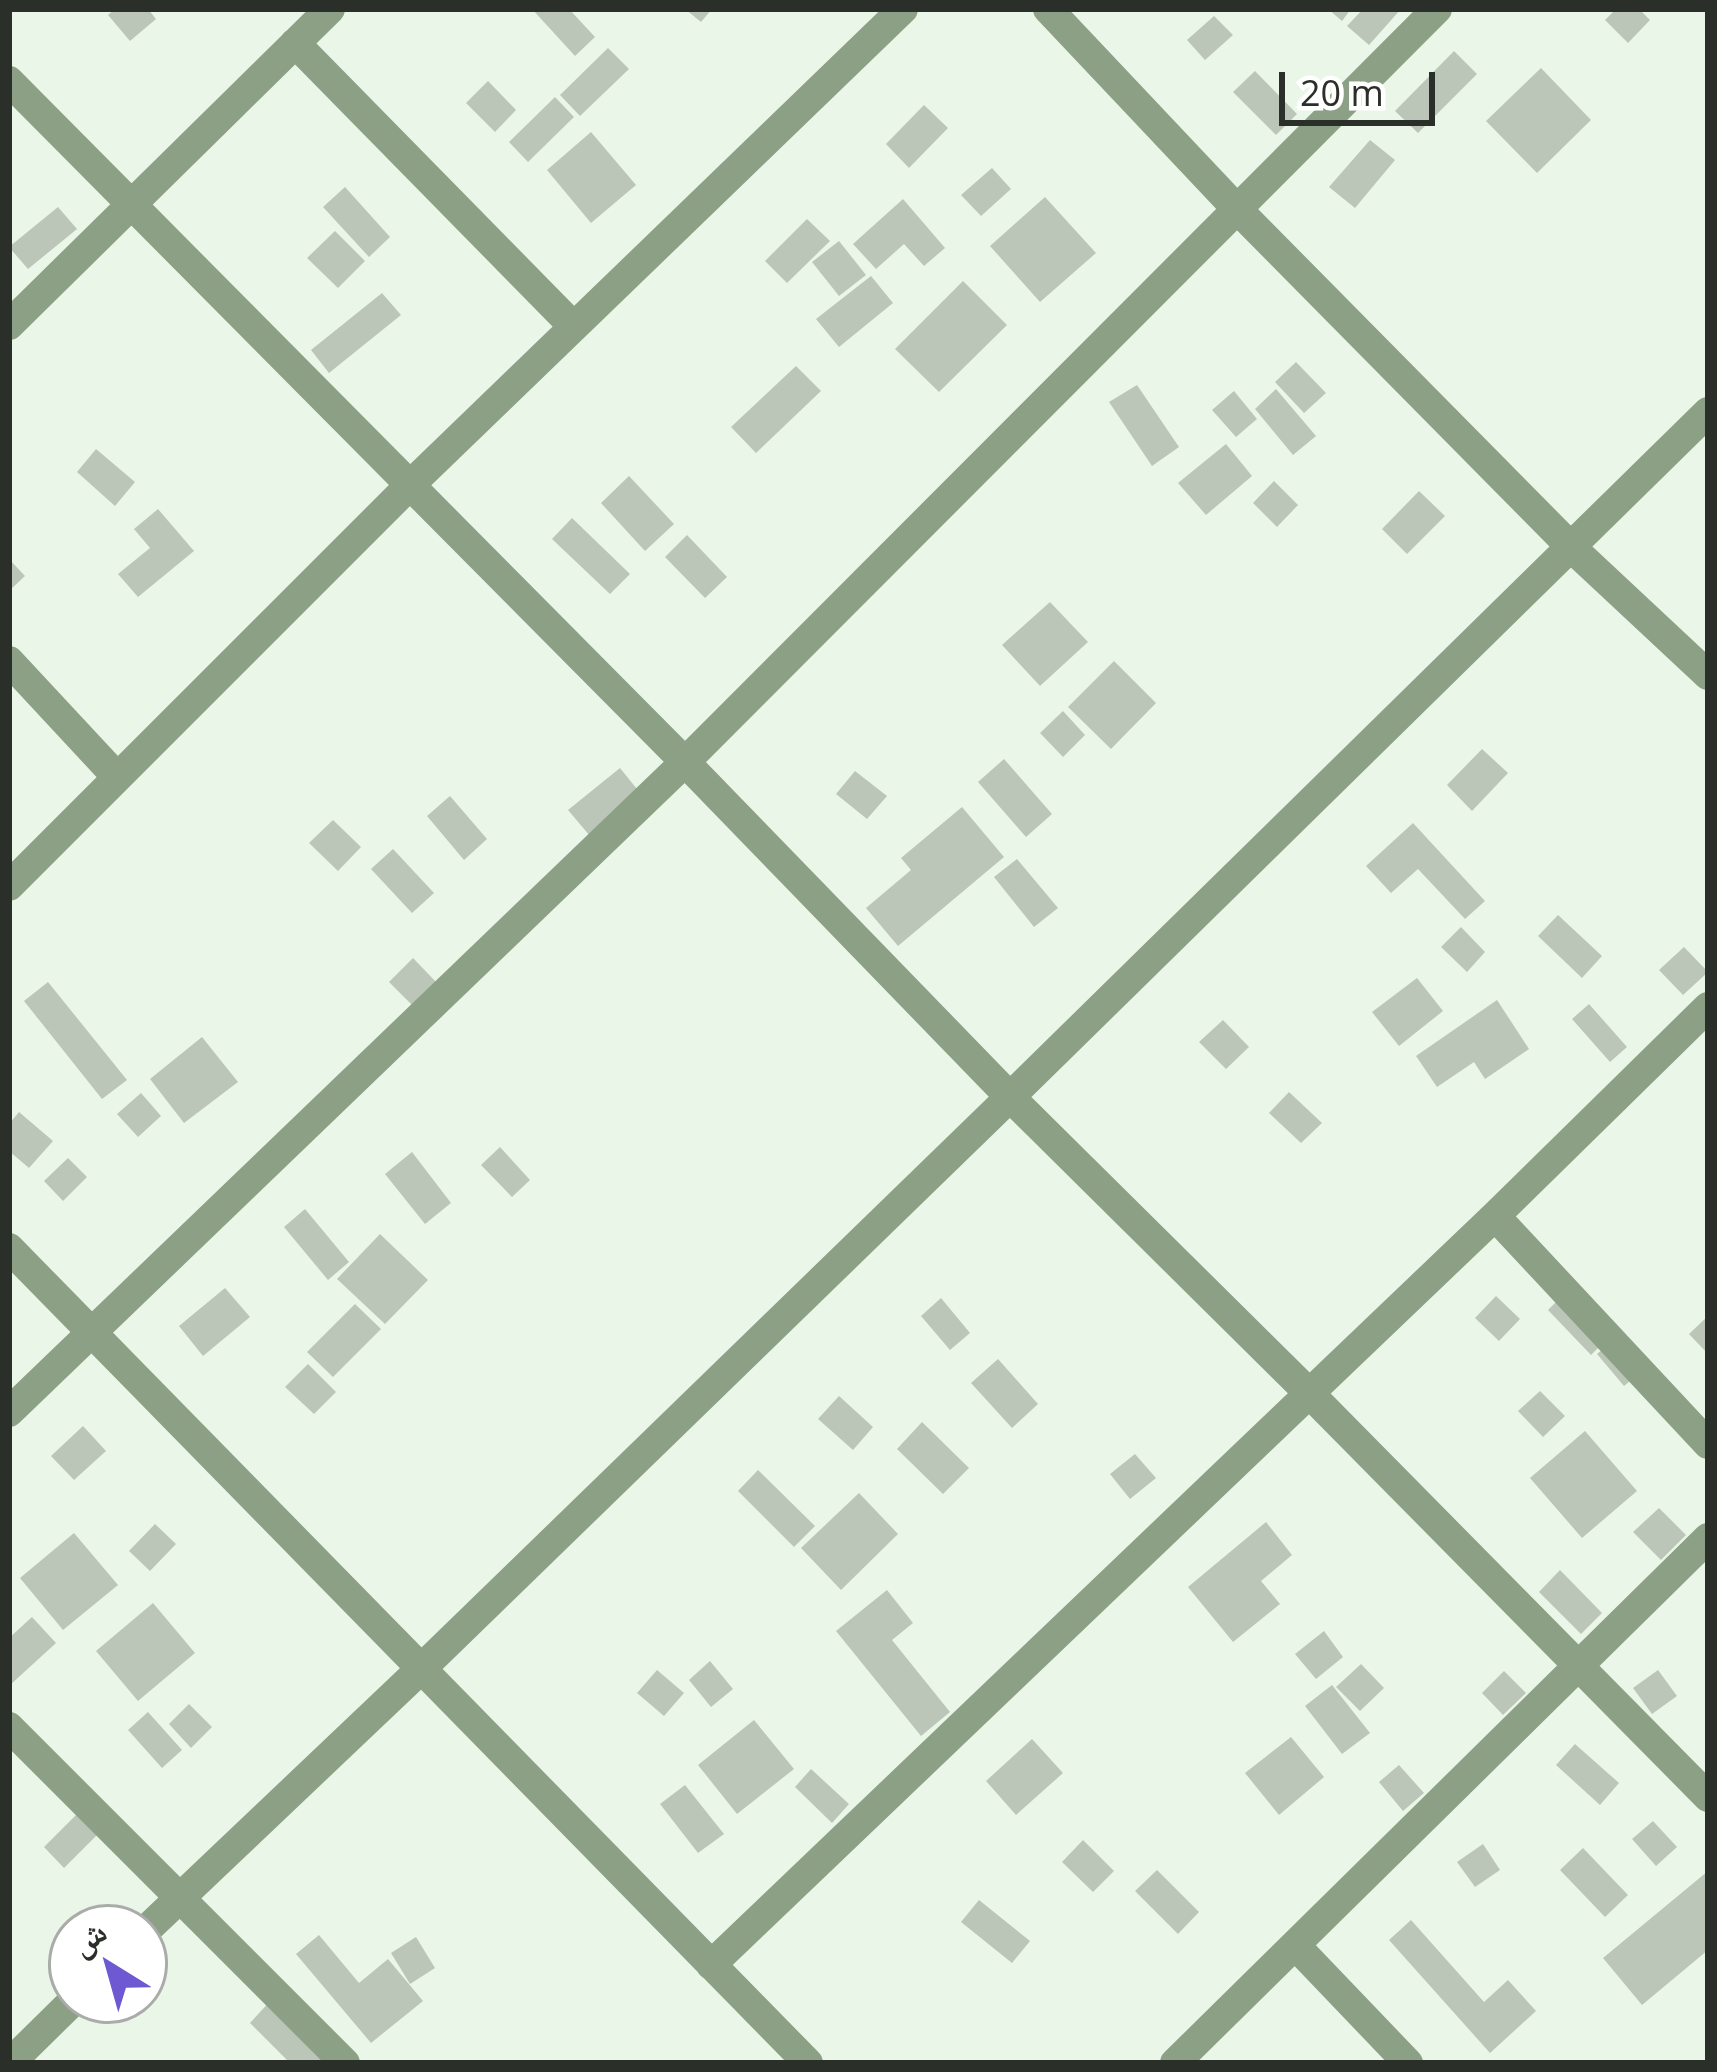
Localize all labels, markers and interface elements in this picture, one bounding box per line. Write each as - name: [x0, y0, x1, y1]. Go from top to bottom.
- scale bar: [1285, 48, 1441, 122]
- text: 20 m: [1300, 68, 1384, 117]
- north arrow: [48, 1904, 168, 2024]
- text: ش: [60, 1909, 115, 1966]

